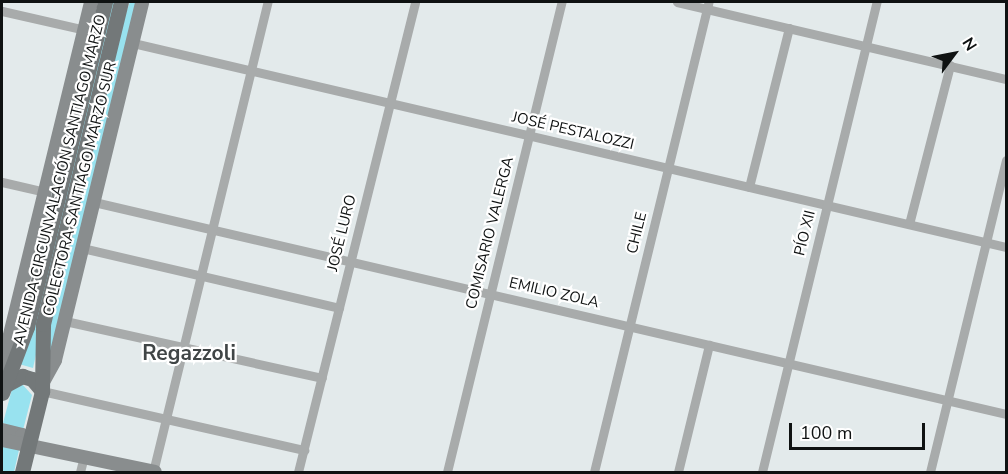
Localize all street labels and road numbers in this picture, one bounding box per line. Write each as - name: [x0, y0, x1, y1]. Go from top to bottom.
- street label: AVENIDA CIRCUNVALACIÓN SANTIAGO MARZO: [10, 13, 110, 347]
- street label: COLECTORA SANTIAGO MARZO SUR: [40, 60, 120, 318]
- street label: JOSÉ PESTALOZZI: [510, 108, 636, 154]
- street label: COMISARIO VALERGA: [462, 155, 518, 311]
- street label: JOSÉ LURO: [324, 193, 360, 273]
- street label: PÍO XII: [791, 208, 819, 258]
- street label: CHILE: [623, 210, 651, 256]
- street label: EMILIO ZOLA: [507, 274, 601, 312]

